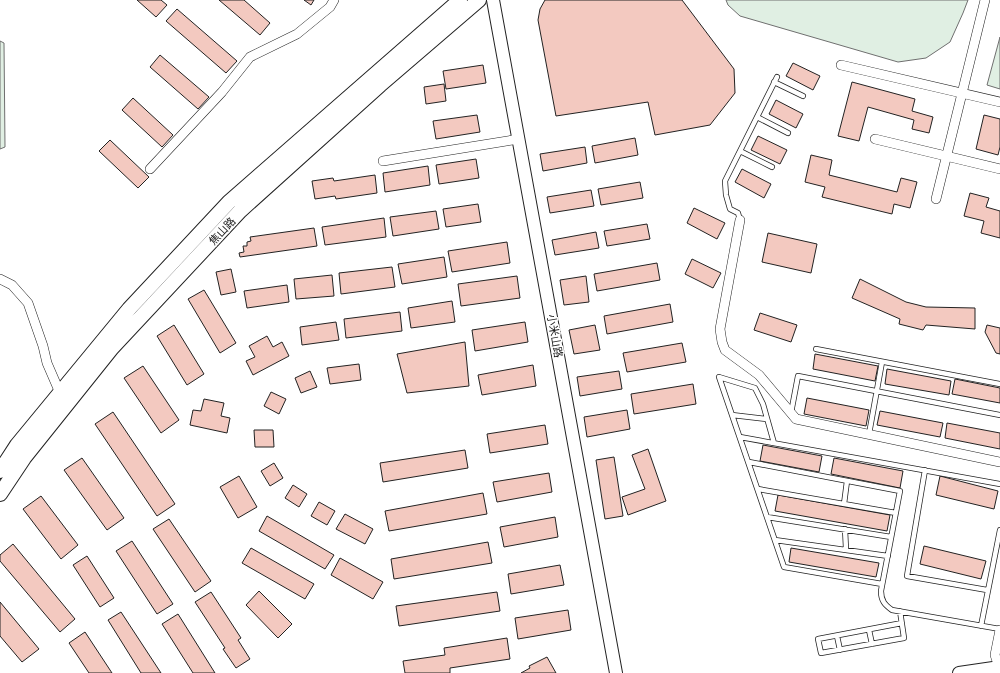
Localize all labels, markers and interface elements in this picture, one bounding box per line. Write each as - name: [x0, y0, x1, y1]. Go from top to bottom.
- street label: 焦山路: [206, 215, 238, 247]
- street label: 小米山路: [545, 313, 565, 359]

